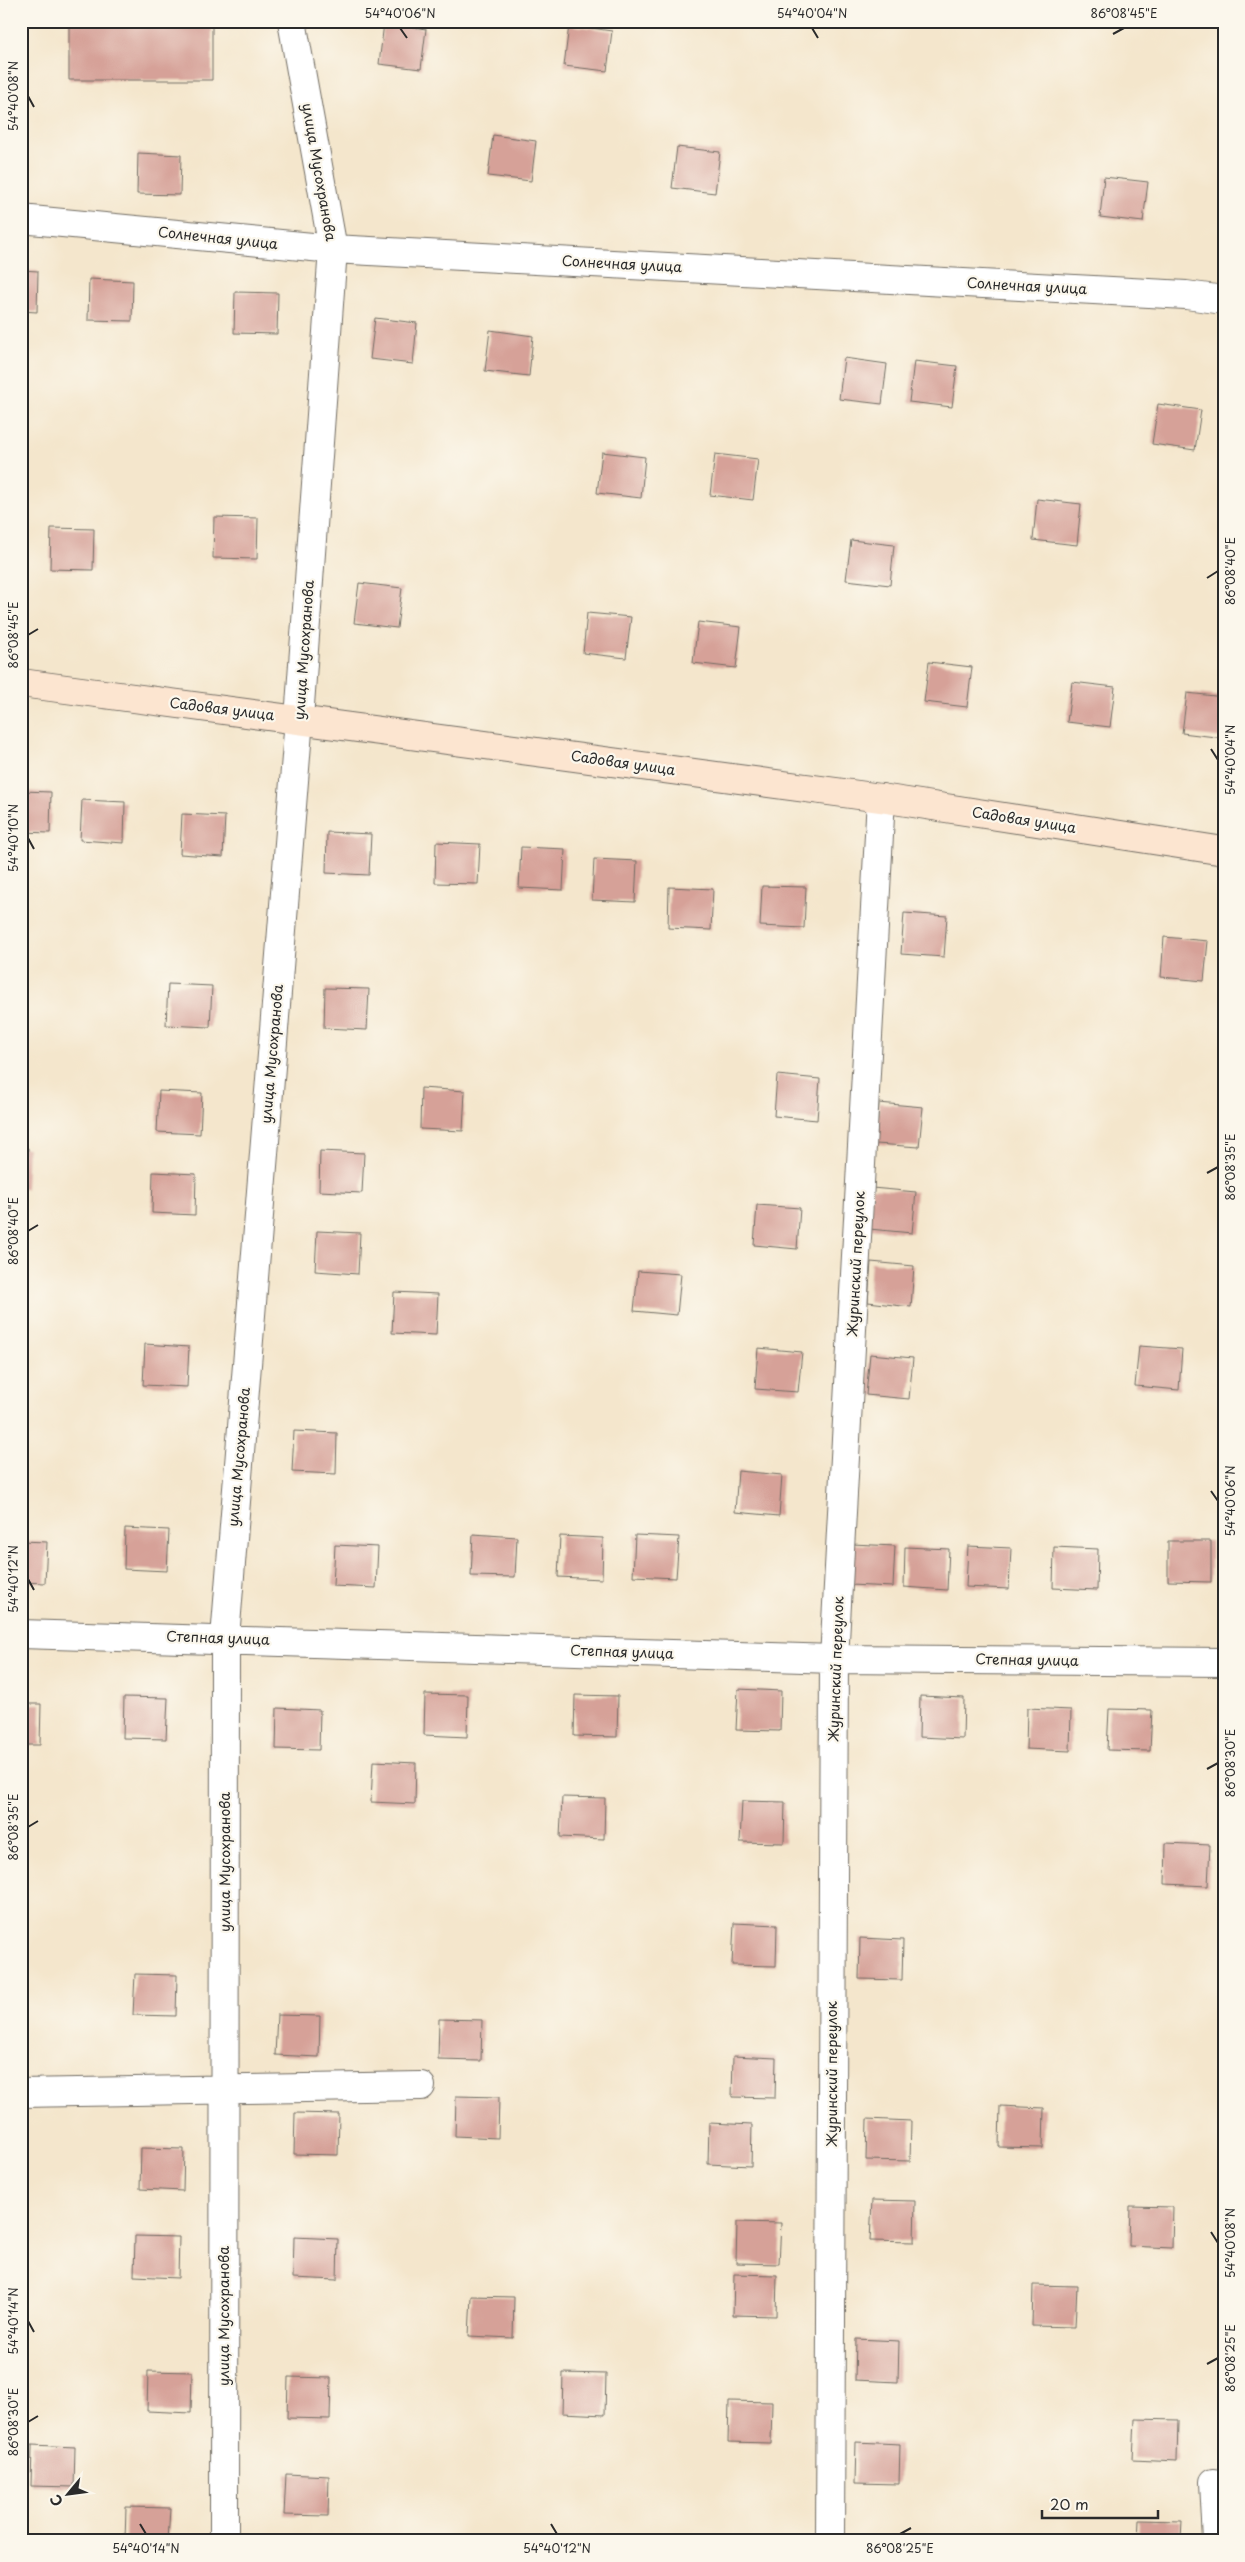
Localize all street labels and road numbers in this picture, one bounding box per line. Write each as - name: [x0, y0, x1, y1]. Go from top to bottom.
- street label: улица Мусохранова: [297, 101, 342, 243]
- street label: Солнечная улица: [157, 221, 279, 254]
- street label: Солнечная улица: [561, 250, 683, 277]
- street label: Солнечная улица: [966, 272, 1088, 299]
- street label: улица Мусохранова: [288, 579, 319, 720]
- street label: Садовая улица: [169, 692, 276, 725]
- street label: Садовая улица: [569, 745, 677, 780]
- street label: Садовая улица: [970, 801, 1078, 838]
- street label: улица Мусохранова: [255, 983, 288, 1125]
- street label: Журинский переулок: [841, 1190, 870, 1337]
- street label: улица Мусохранова: [222, 1386, 255, 1528]
- street label: Журинский переулок: [822, 1595, 849, 1742]
- street label: Степная улица: [166, 1625, 270, 1650]
- street label: Степная улица: [570, 1639, 674, 1664]
- street label: Степная улица: [975, 1648, 1079, 1671]
- street label: улица Мусохранова: [214, 1792, 235, 1932]
- street label: Журинский переулок: [821, 2000, 842, 2147]
- street label: улица Мусохранова: [213, 2246, 234, 2386]

